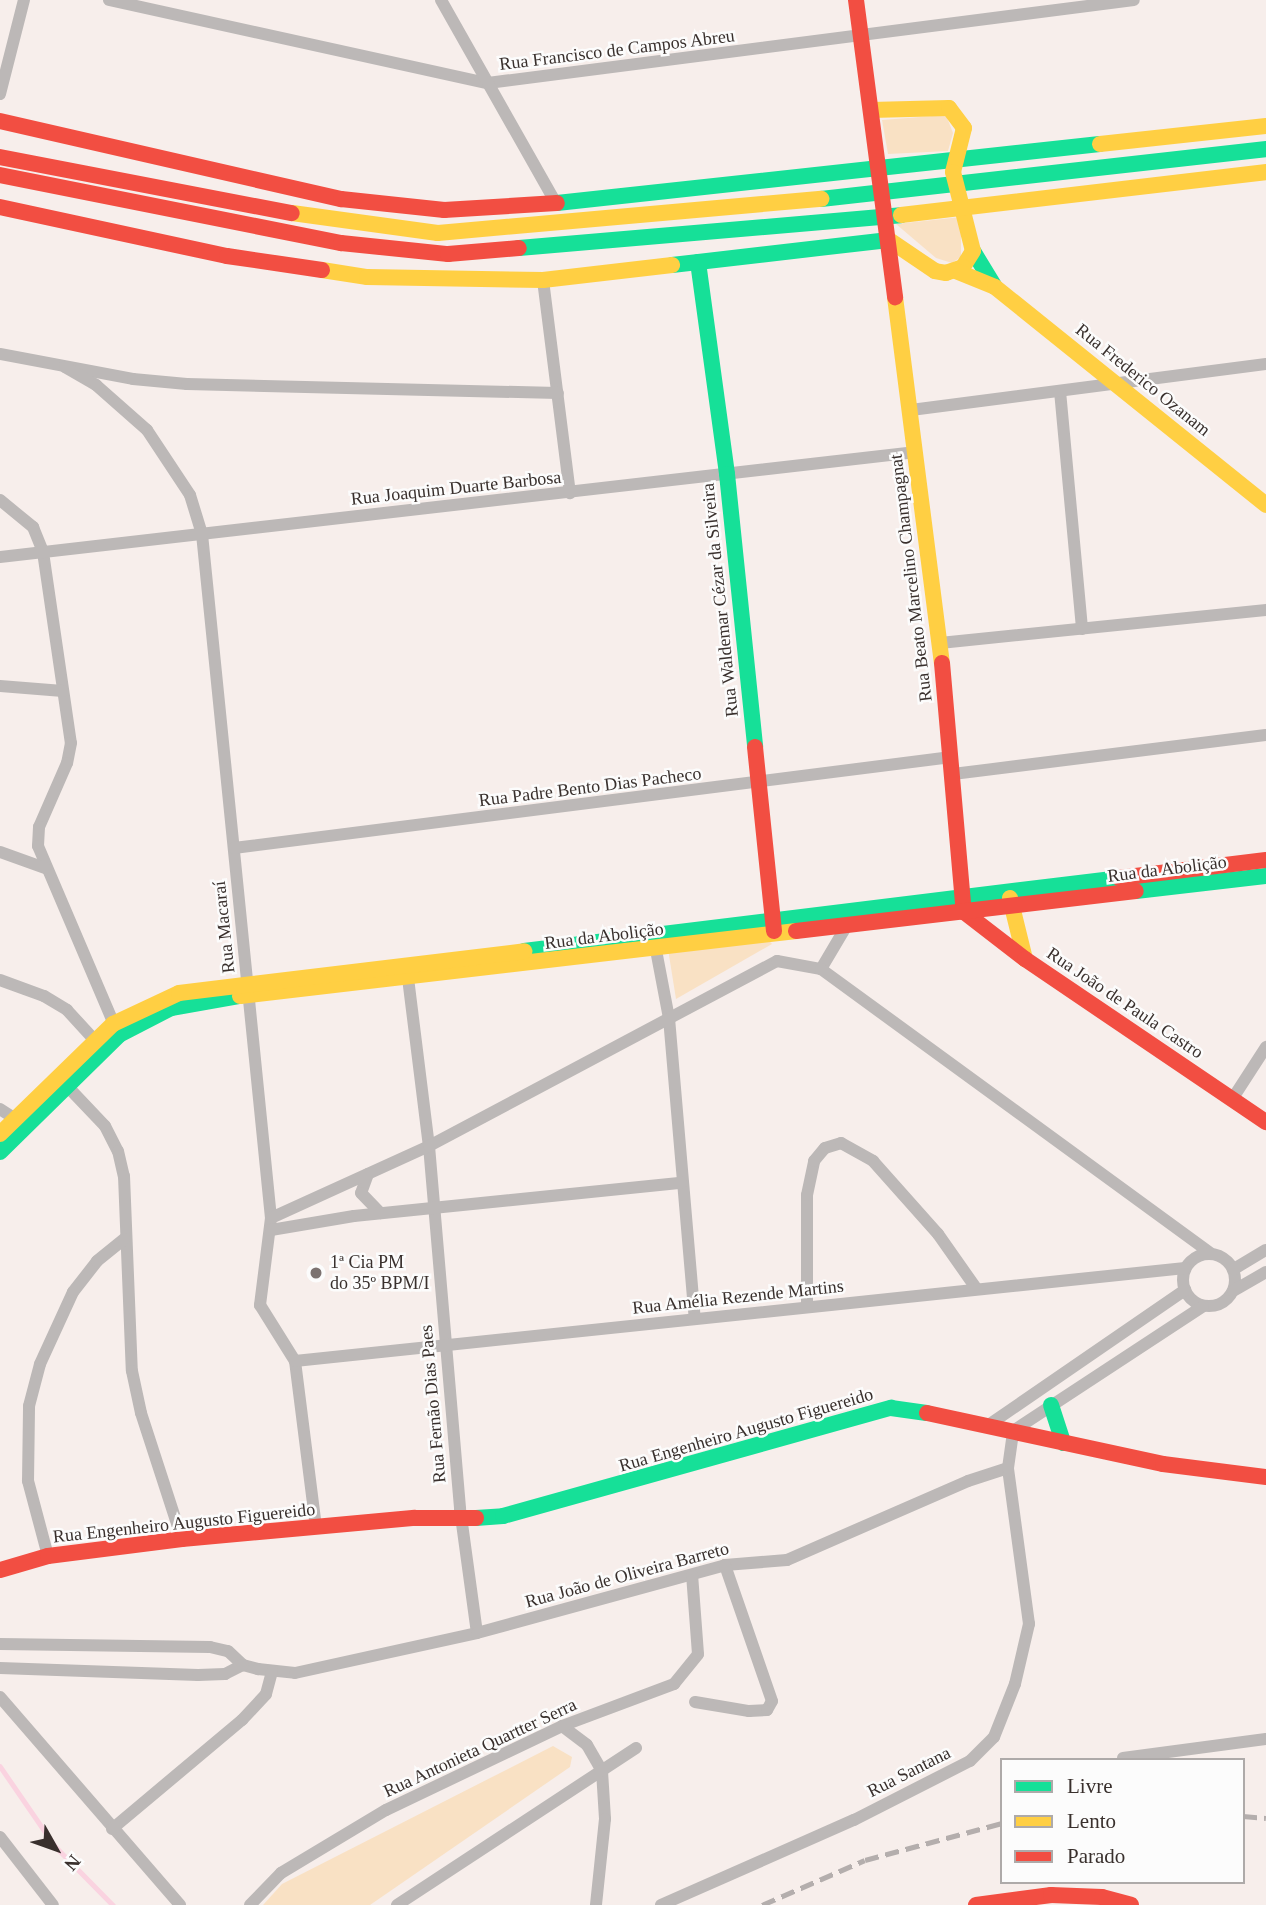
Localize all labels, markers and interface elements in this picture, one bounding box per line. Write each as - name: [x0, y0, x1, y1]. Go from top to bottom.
- street label: Rua Francisco de Campos Abreu: [498, 25, 736, 75]
- street label: Rua Frederico Ozanam: [1071, 319, 1215, 441]
- street label: Rua Beato Marcelino Champagnat: [885, 453, 937, 703]
- street label: Rua Joaquim Duarte Barbosa: [350, 466, 562, 510]
- street label: Rua Waldemar Cézar da Silveira: [697, 482, 743, 718]
- street label: Rua Padre Bento Dias Pacheco: [478, 763, 702, 811]
- street label: Rua da Abolição: [1106, 851, 1228, 887]
- street label: Rua Macaraí: [208, 880, 240, 974]
- street label: Rua da Abolição: [543, 918, 665, 954]
- street label: Rua João de Paula Castro: [1043, 943, 1207, 1063]
- place label: 1ª Cia PM do 35º BPM/I: [330, 1252, 430, 1294]
- marker: 1ª Cia PM do 35º BPM/I: [308, 1265, 324, 1281]
- street label: Rua Amélia Rezende Martins: [631, 1275, 845, 1319]
- street label: Rua Fernão Dias Paes: [415, 1324, 451, 1484]
- street label: Rua Engenheiro Augusto Figuereido: [616, 1383, 876, 1477]
- street label: Rua Engenheiro Augusto Figuereido: [51, 1498, 317, 1548]
- street label: Rua João de Oliveira Barreto: [523, 1537, 731, 1613]
- street label: Rua Antonieta Quartter Serra: [380, 1694, 580, 1802]
- street label: Rua Santana: [864, 1742, 954, 1802]
- legend: [1000, 1758, 1245, 1884]
- text: Livre: [1067, 1774, 1112, 1798]
- text: Lento: [1067, 1809, 1116, 1833]
- north arrow: [21, 1814, 91, 1884]
- text: Parado: [1067, 1844, 1125, 1868]
- text: N: [60, 1851, 85, 1875]

